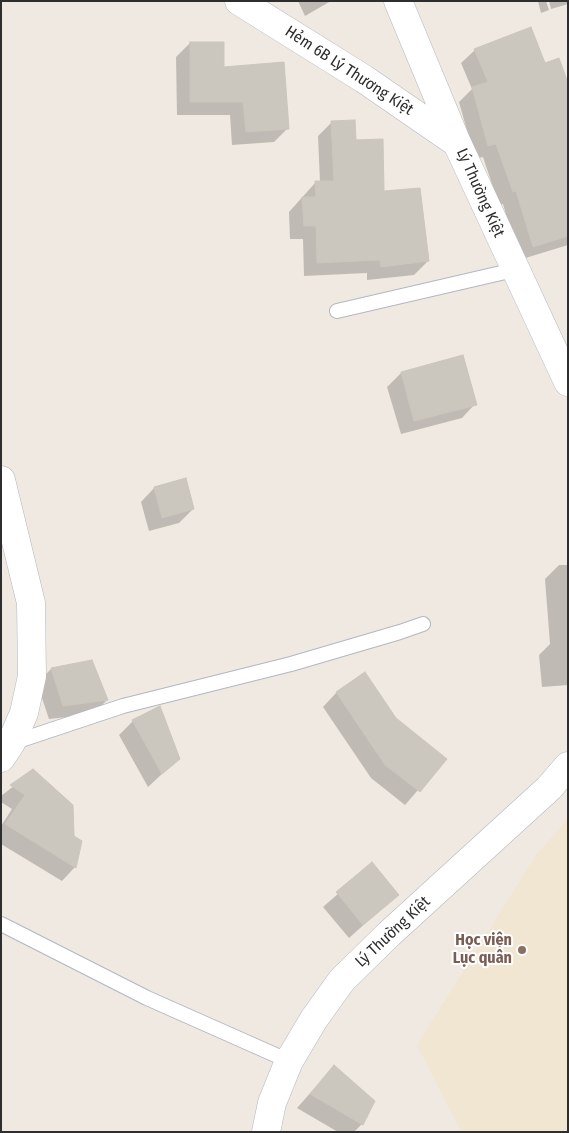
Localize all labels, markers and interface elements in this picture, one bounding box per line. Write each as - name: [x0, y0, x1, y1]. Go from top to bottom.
- street label: Hẻm 6B Lý Thương Kiệt: [281, 22, 417, 120]
- street label: Lý Thường Kiệt: [452, 146, 508, 240]
- street label: Lý Thường Kiệt: [352, 892, 434, 972]
- place label: Học viện Lục quân: [453, 931, 512, 969]
- marker: Học viện Lục quân: [516, 944, 528, 956]

